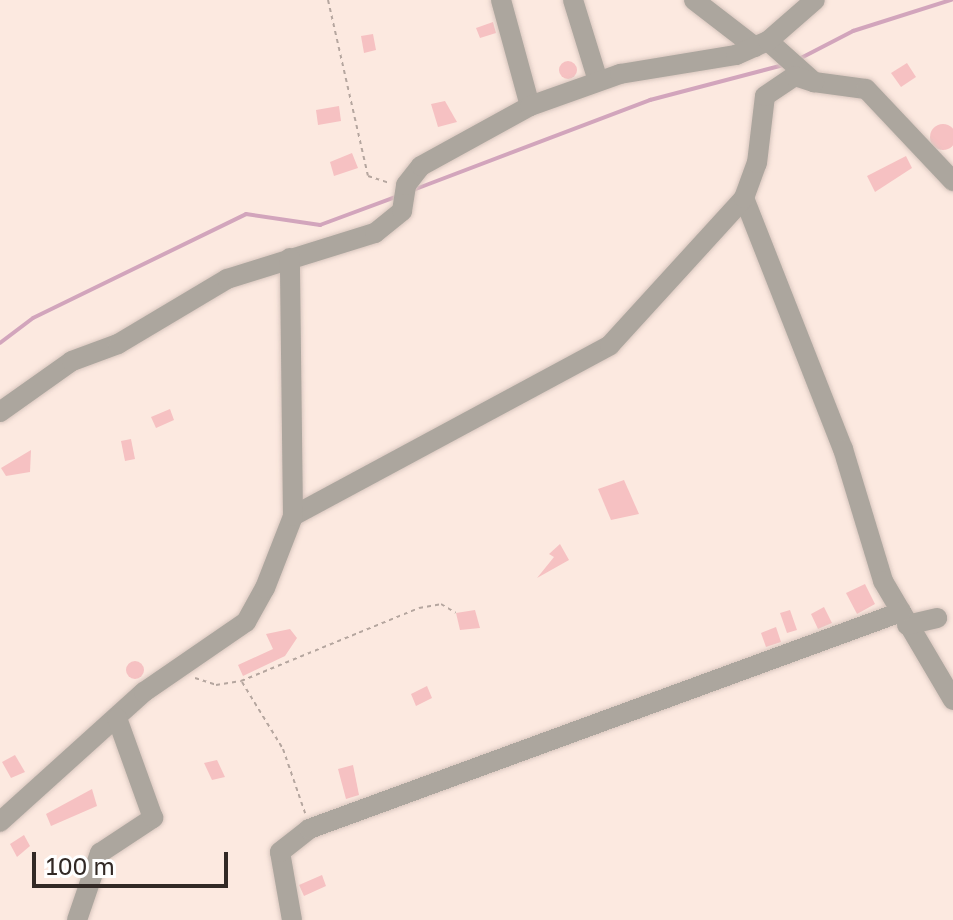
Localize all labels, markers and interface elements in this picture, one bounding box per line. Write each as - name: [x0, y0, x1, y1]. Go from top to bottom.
- scale bar: [36, 836, 232, 886]
- text: 100 m: [46, 851, 115, 880]

